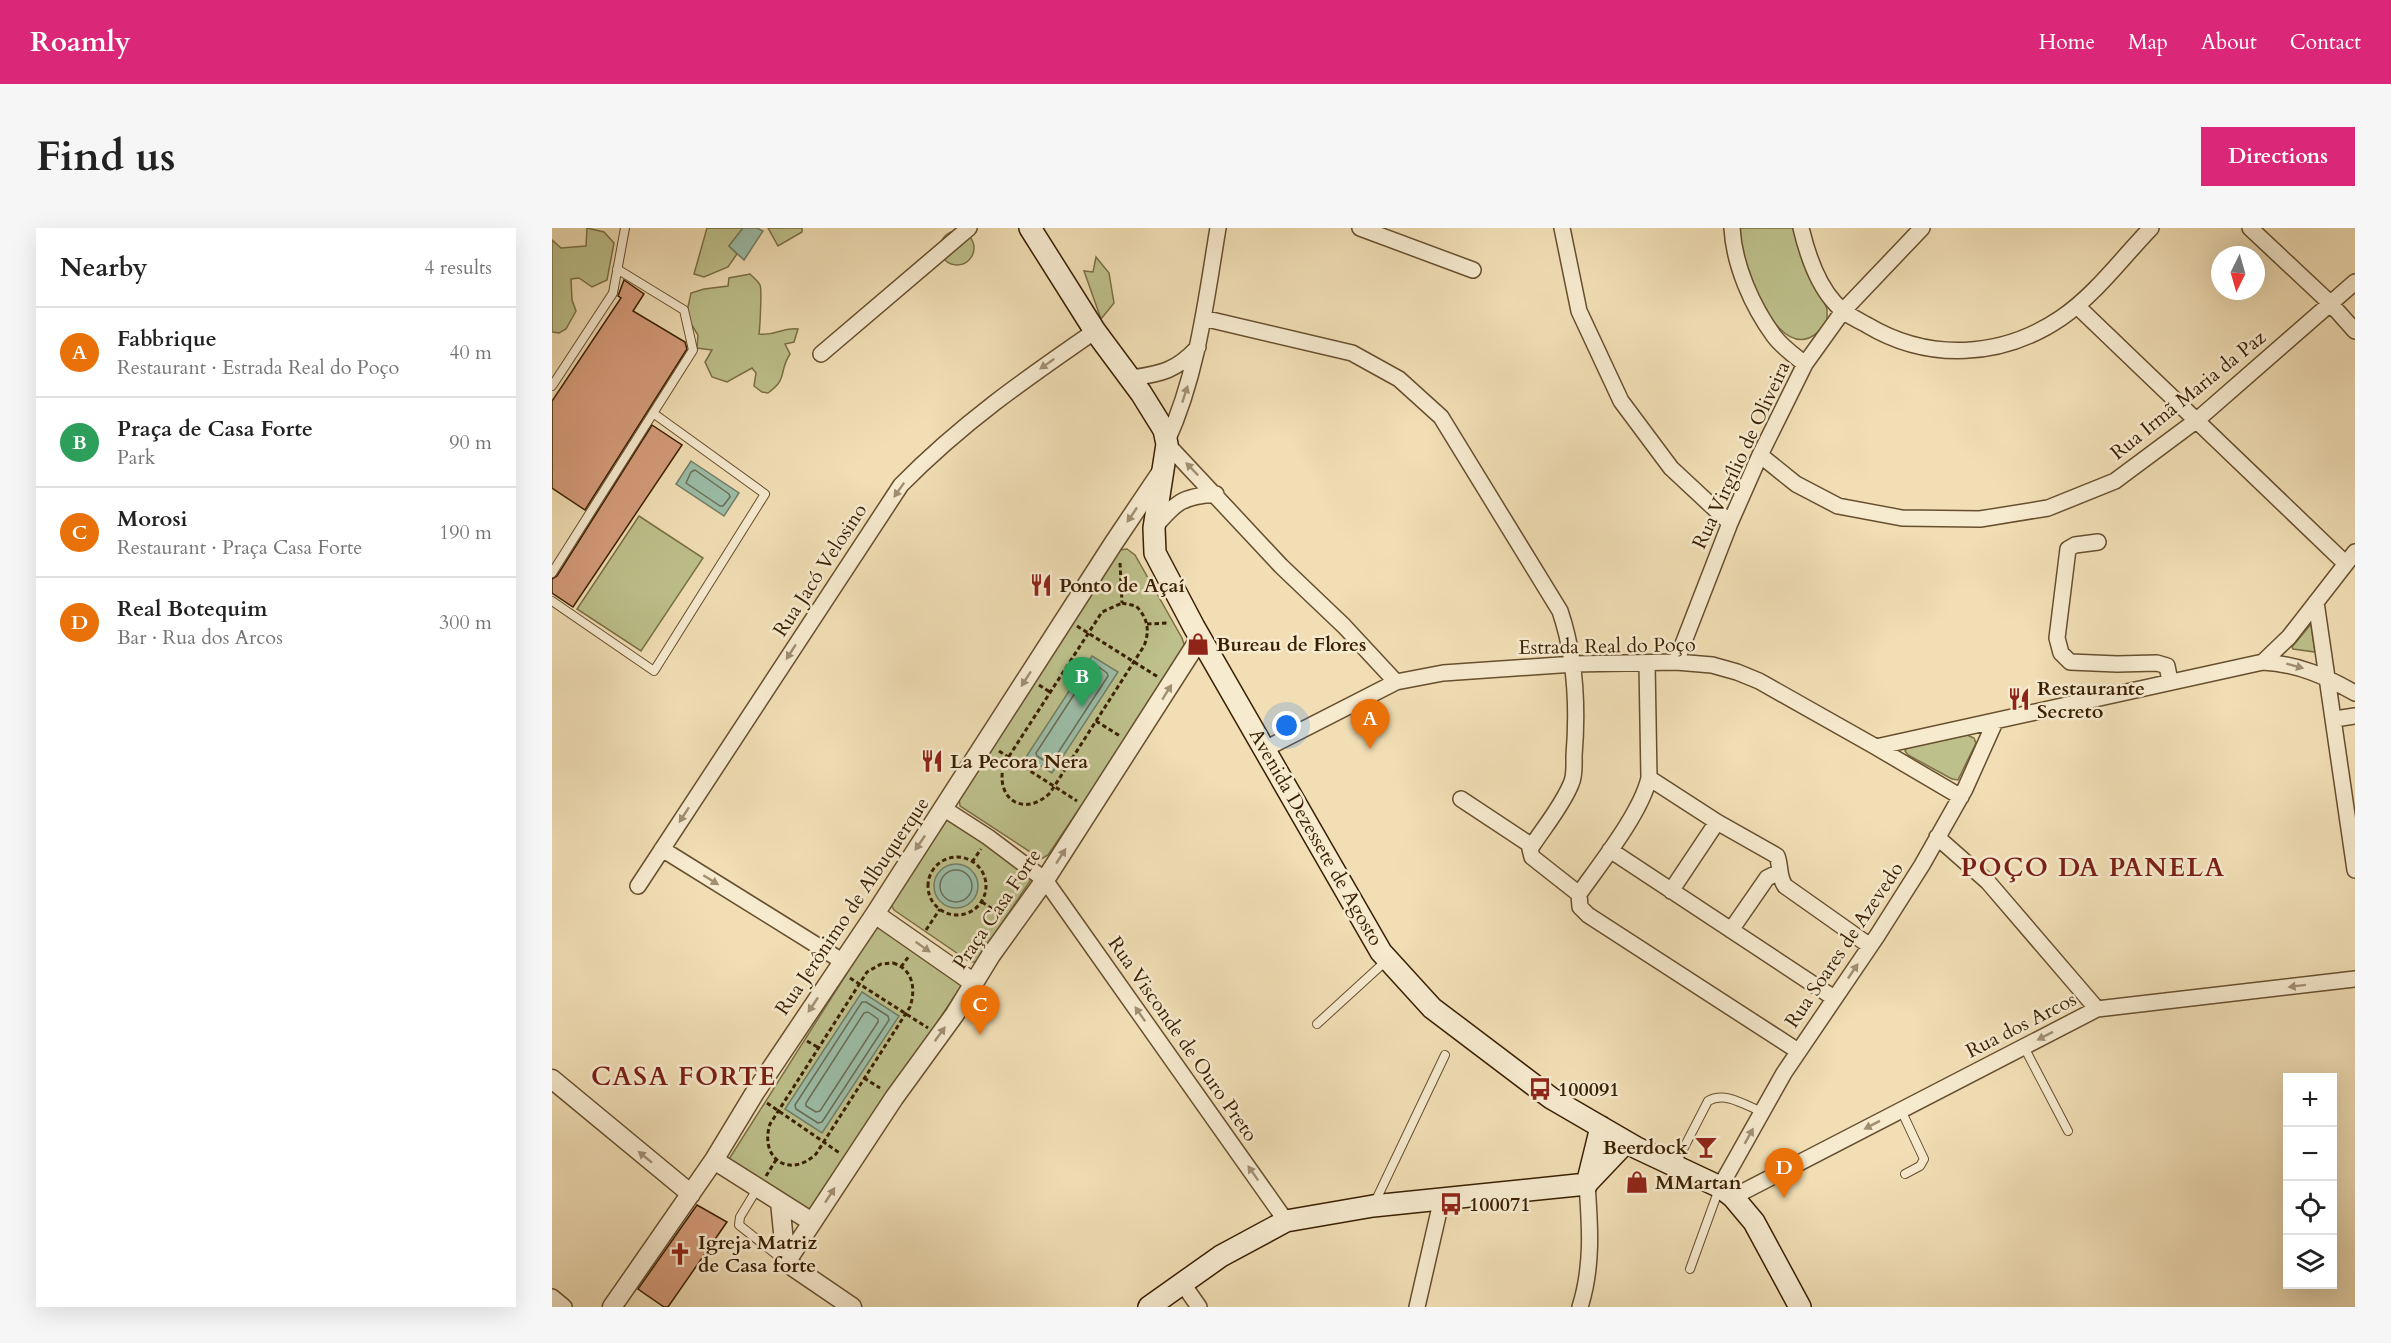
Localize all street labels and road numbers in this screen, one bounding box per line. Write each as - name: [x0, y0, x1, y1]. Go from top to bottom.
- street label: Rua Irmã Maria da Paz: [2105, 324, 2271, 466]
- street label: Rua Virgílio de Oliveira: [1686, 357, 1797, 553]
- street label: Rua Jacó Velosino: [767, 498, 873, 642]
- street label: Estrada Real do Poço: [1518, 631, 1696, 661]
- street label: Avenida Dezessete de Agosto: [1243, 723, 1389, 951]
- street label: Rua Jerônimo de Albuquerque: [769, 792, 935, 1020]
- street label: Praça Casa Forte: [947, 843, 1047, 975]
- street label: Rua Soares de Azevedo: [1778, 857, 1910, 1033]
- street label: Rua Visconde de Ouro Preto: [1102, 931, 1264, 1147]
- street label: Rua dos Arcos: [1961, 986, 2081, 1064]

